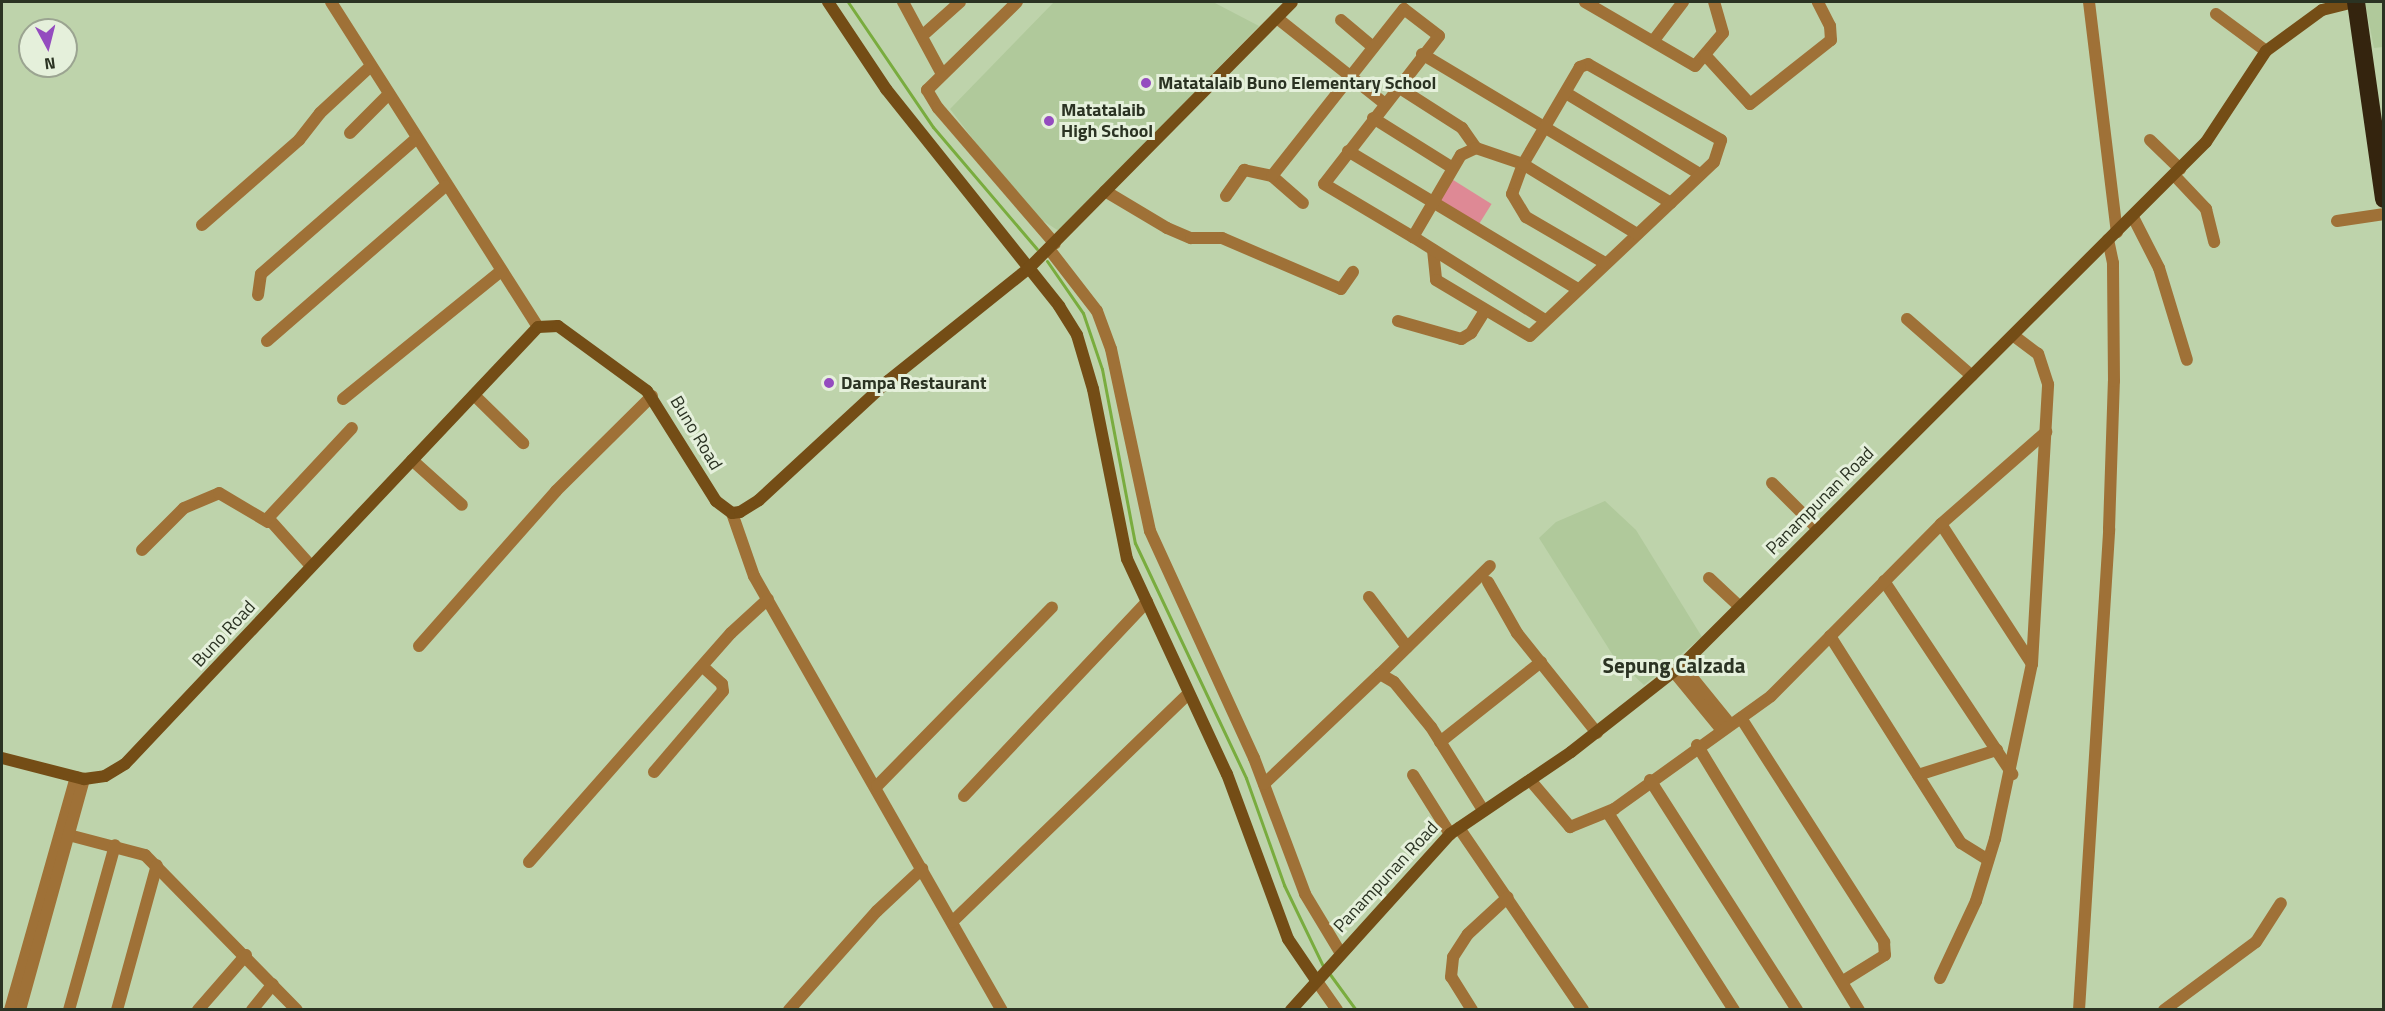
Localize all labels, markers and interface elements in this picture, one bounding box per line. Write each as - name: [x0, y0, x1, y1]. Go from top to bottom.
- north arrow: [18, 18, 78, 78]
- text: N: [43, 51, 57, 76]
- place label: Matatalaib Buno Elementary School: [1158, 72, 1436, 94]
- marker: Matatalaib Buno Elementary School: [1139, 76, 1153, 90]
- place label: Matatalaib High School: [1061, 100, 1153, 142]
- marker: Matatalaib High School: [1042, 114, 1056, 128]
- place label: Dampa Restaurant: [841, 372, 987, 394]
- marker: Dampa Restaurant: [822, 376, 836, 390]
- street label: Buno Road: [665, 392, 727, 474]
- street label: Panampunan Road: [1762, 443, 1878, 559]
- street label: Buno Road: [188, 596, 260, 672]
- district label: Sepung Calzada: [1603, 652, 1745, 678]
- street label: Panampunan Road: [1329, 817, 1443, 937]

